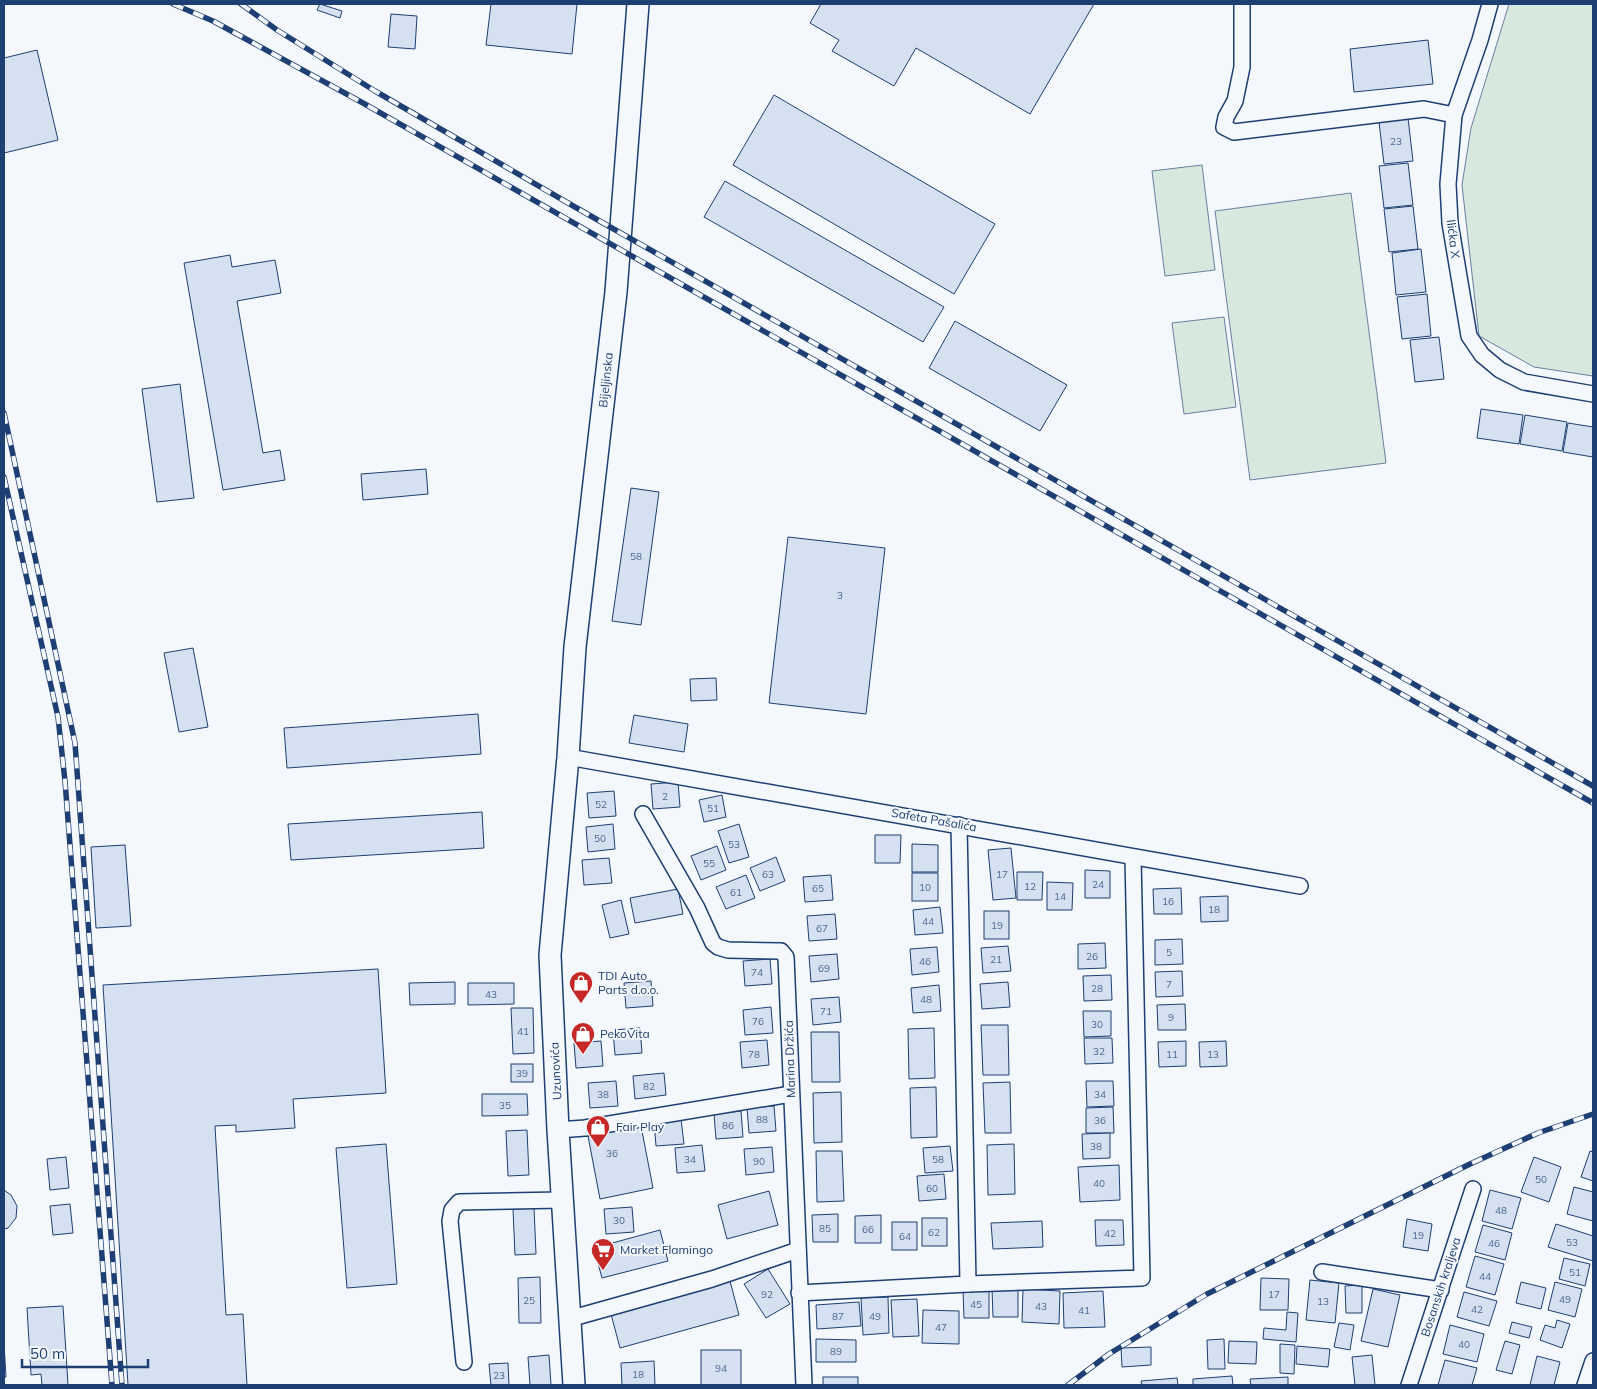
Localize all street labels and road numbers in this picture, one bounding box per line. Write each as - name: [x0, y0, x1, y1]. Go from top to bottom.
- street label: Ilićka X: [1444, 219, 1463, 259]
- street label: Bijeljinska: [595, 352, 616, 408]
- street label: Safeta Pašalića: [890, 805, 978, 834]
- street label: Marina Držića: [781, 1020, 798, 1098]
- street label: Uzunovića: [546, 1042, 565, 1100]
- street label: Bosanskih kraljeva: [1417, 1235, 1464, 1338]

